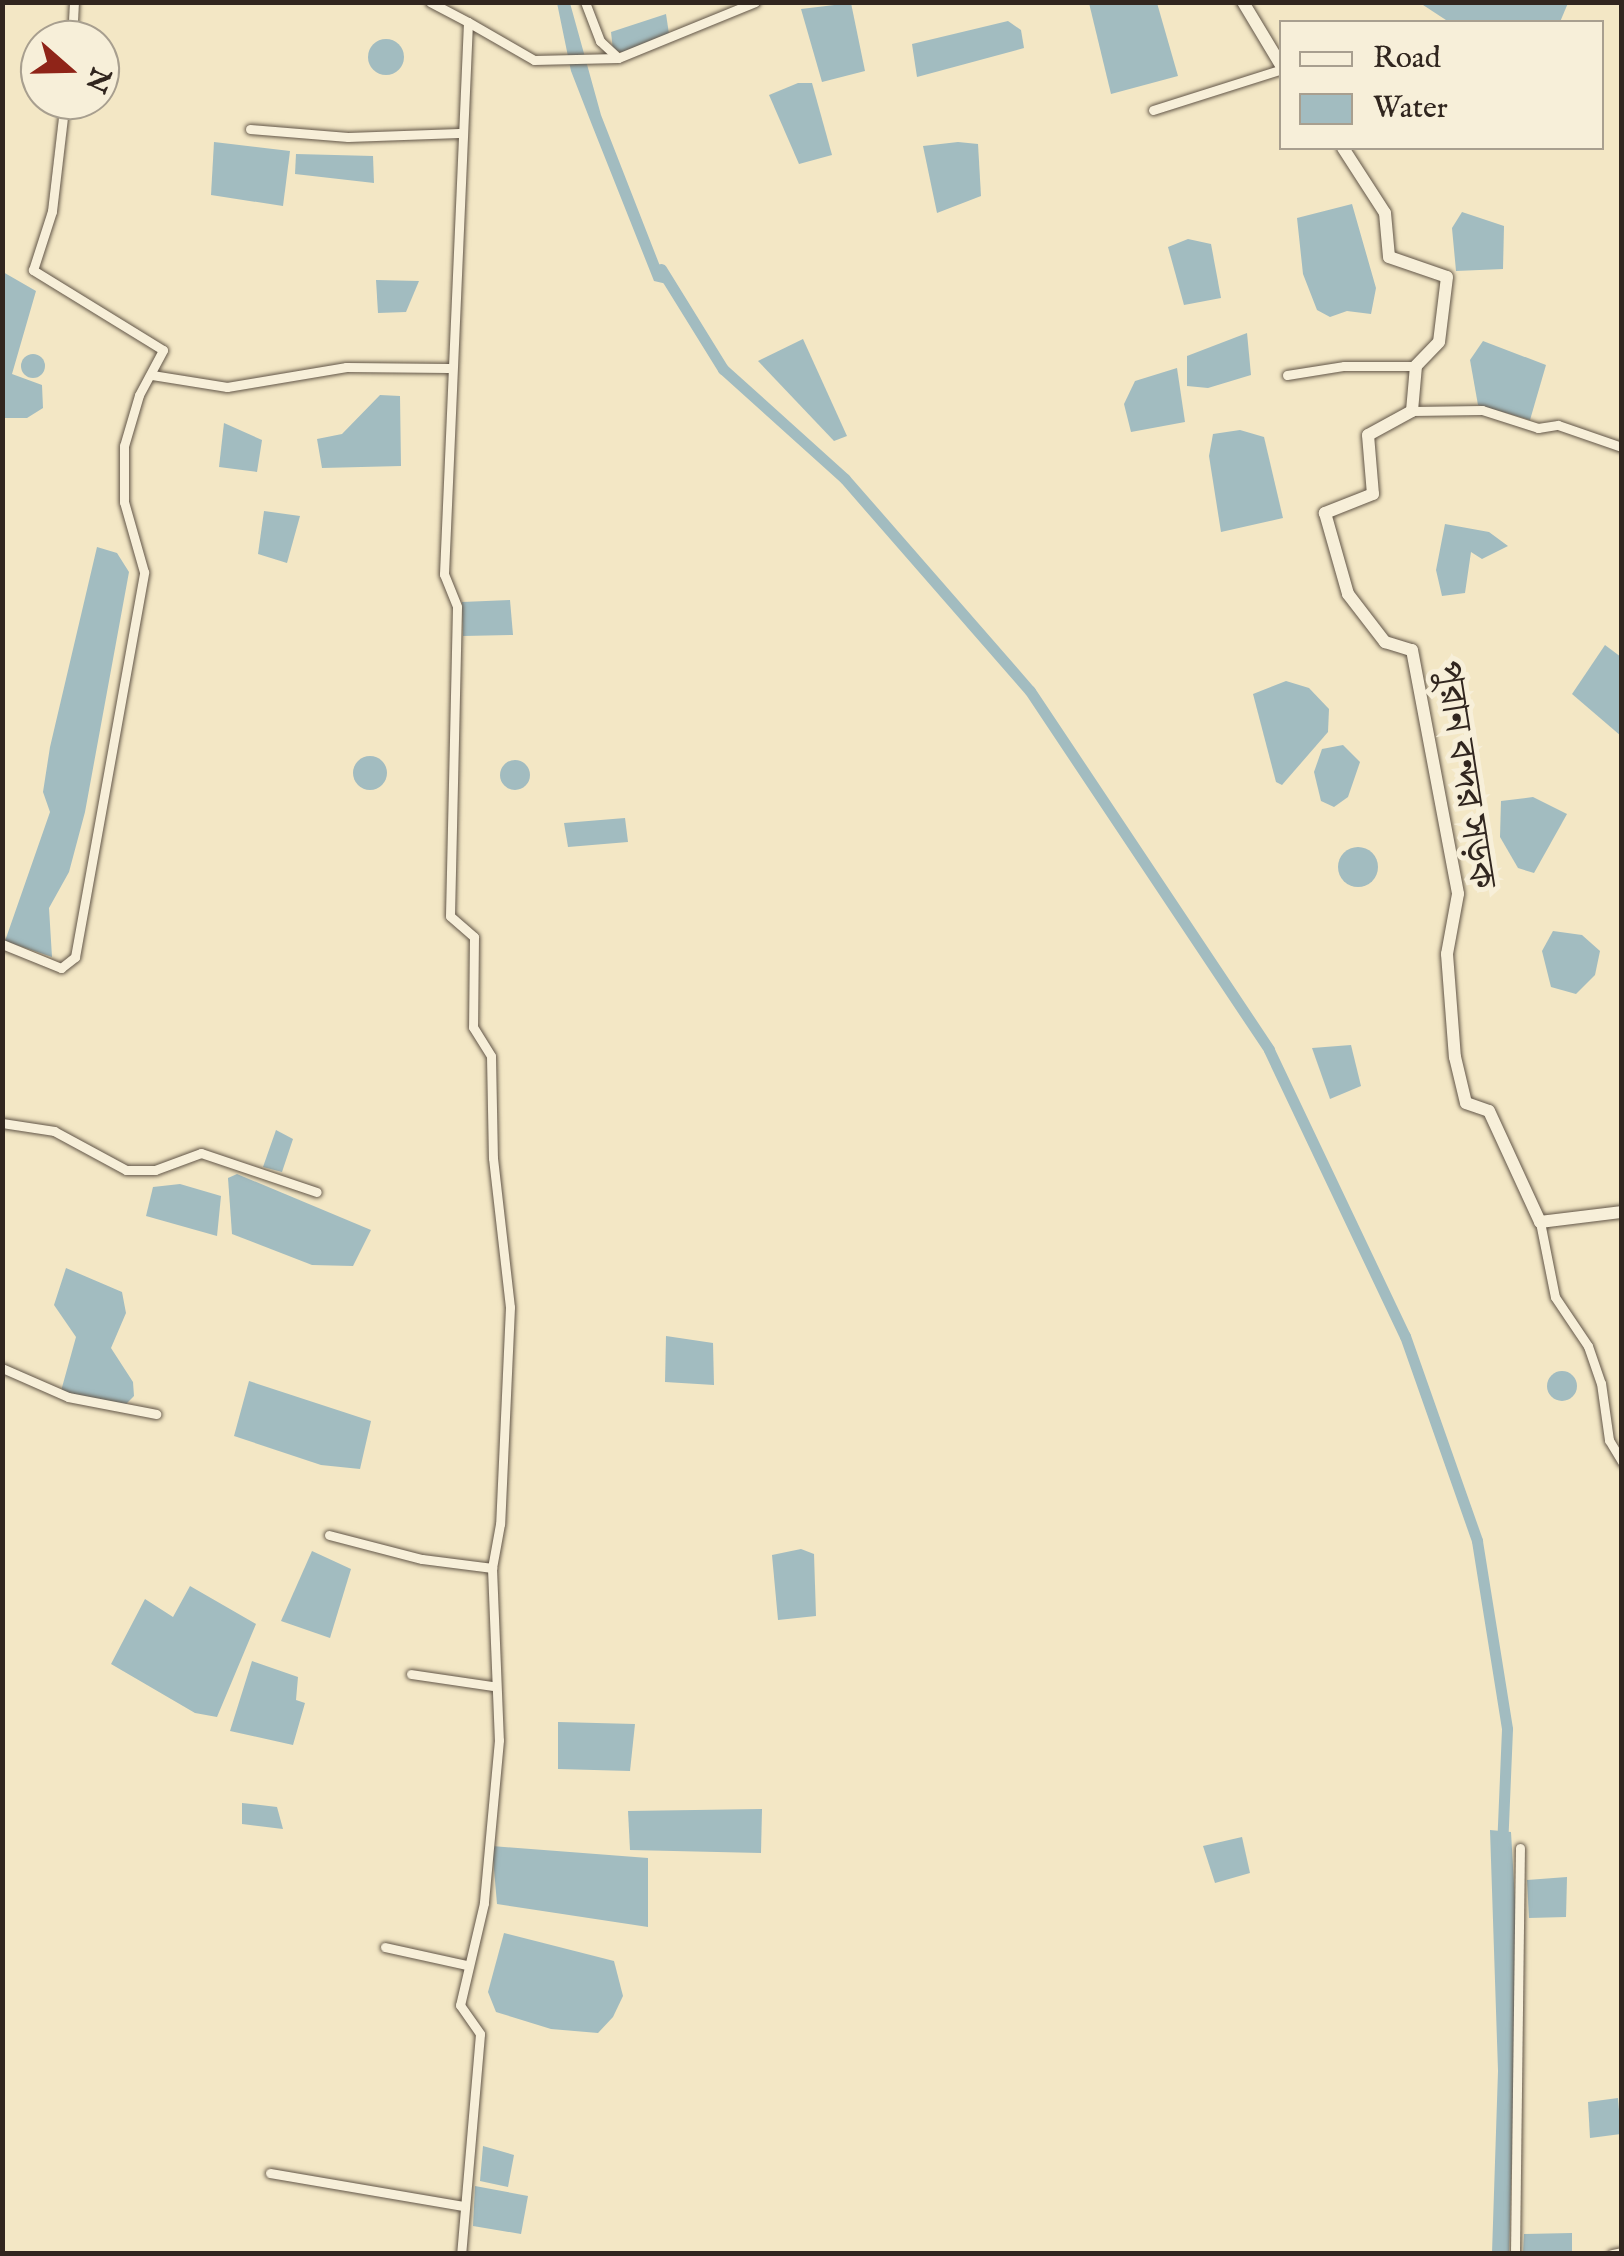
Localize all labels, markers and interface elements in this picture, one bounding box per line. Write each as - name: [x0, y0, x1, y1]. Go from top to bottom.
- north arrow: [20, 20, 120, 120]
- legend: [1279, 20, 1604, 150]
- text: Road: [1373, 40, 1441, 78]
- text: N: [76, 62, 117, 97]
- text: Water: [1373, 90, 1448, 128]
- street label: পুরান বন্দর সড়ক: [1423, 658, 1503, 892]

